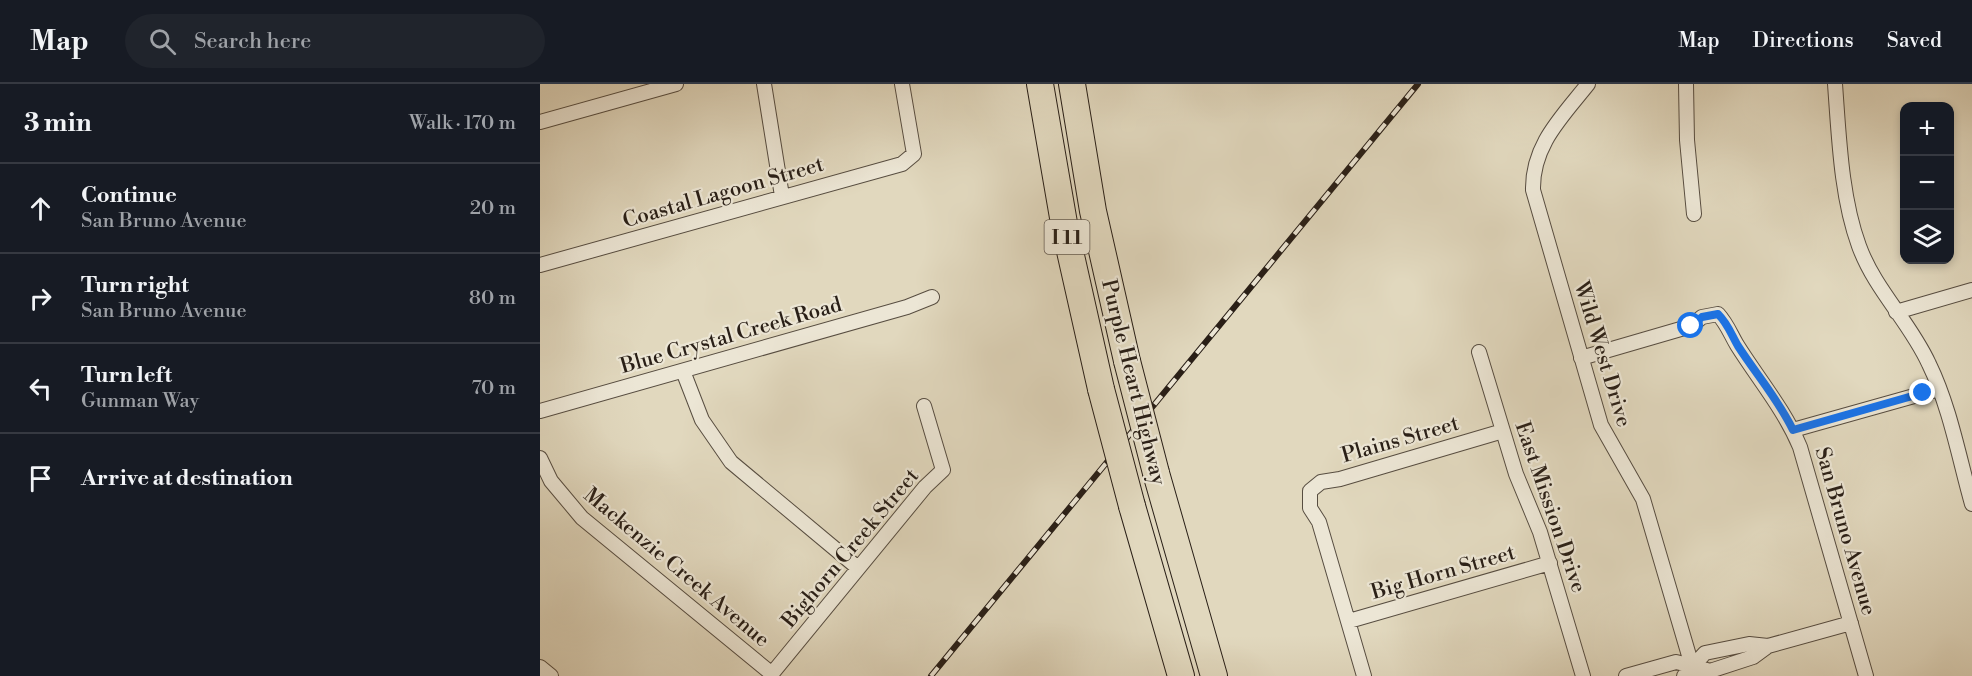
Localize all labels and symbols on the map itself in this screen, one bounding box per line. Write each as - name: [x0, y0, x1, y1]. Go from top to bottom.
- street label: Coastal Lagoon Street: [620, 152, 827, 234]
- road number: I 11: [1044, 220, 1090, 254]
- street label: Purple Heart Highway: [1095, 277, 1171, 489]
- street label: Wild West Drive: [1567, 278, 1636, 430]
- street label: Blue Crystal Creek Road: [617, 292, 845, 380]
- route start: [1677, 312, 1703, 338]
- route end: [1909, 379, 1935, 405]
- street label: Plains Street: [1338, 411, 1463, 469]
- street label: East Mission Drive: [1509, 418, 1592, 596]
- street label: San Bruno Avenue: [1809, 444, 1881, 618]
- street label: Bighorn Creek Street: [776, 463, 925, 634]
- street label: Mackenzie Creek Avenue: [578, 482, 775, 653]
- street label: Big Horn Street: [1367, 540, 1519, 606]

